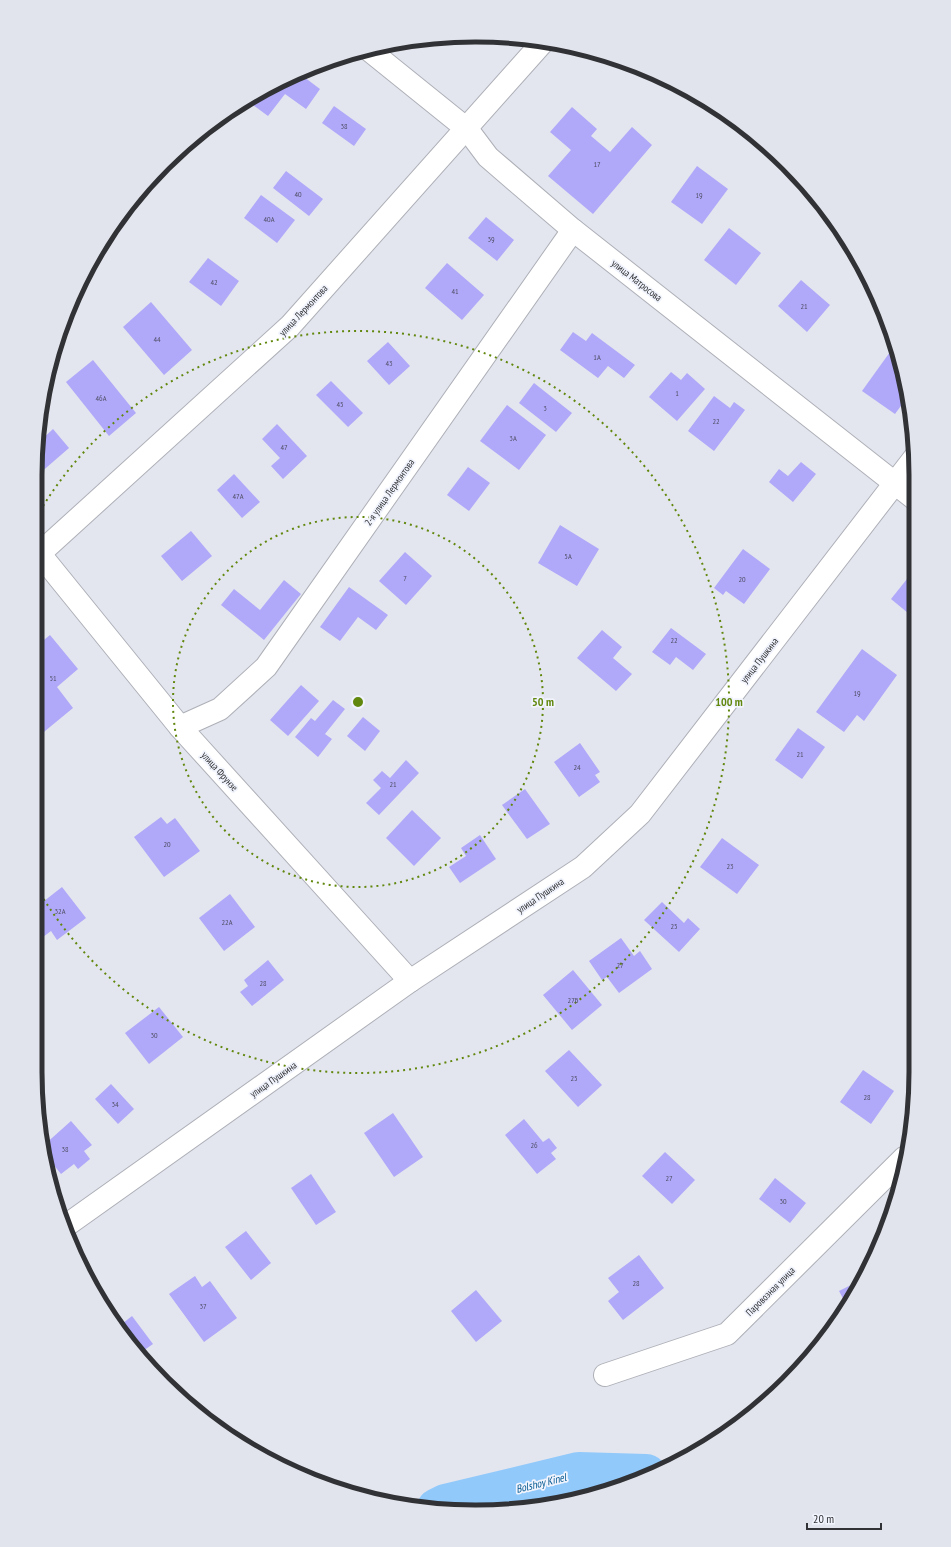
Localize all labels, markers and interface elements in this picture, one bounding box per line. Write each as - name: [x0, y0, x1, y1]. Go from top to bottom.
- house number: 38: [340, 121, 348, 131]
- house number: 17: [593, 159, 601, 169]
- house number: 40: [294, 189, 302, 199]
- house number: 19: [695, 190, 703, 200]
- house number: 40А: [264, 214, 275, 224]
- house number: 39: [487, 234, 495, 244]
- street label: улица Матросова: [609, 257, 665, 304]
- house number: 42: [210, 277, 218, 287]
- street label: улица Лермонтова: [276, 282, 330, 339]
- house number: 41: [451, 286, 459, 296]
- house number: 21: [800, 301, 808, 311]
- house number: 44: [153, 334, 161, 344]
- house number: 1А: [593, 352, 601, 362]
- house number: 43: [385, 358, 393, 368]
- house number: 1: [675, 388, 679, 398]
- house number: 46А: [96, 393, 107, 403]
- house number: 45: [336, 399, 344, 409]
- house number: 3: [543, 403, 547, 413]
- house number: 22: [712, 416, 720, 426]
- house number: 3А: [509, 433, 517, 443]
- house number: 47: [280, 442, 288, 452]
- street label: 2-я улица Лермонтова: [361, 456, 417, 528]
- house number: 47А: [233, 491, 244, 501]
- house number: 5А: [564, 551, 572, 561]
- house number: 7: [403, 573, 407, 583]
- house number: 20: [738, 574, 746, 584]
- house number: 22: [670, 635, 678, 645]
- street label: улица Пушкина: [738, 635, 781, 686]
- house number: 51: [49, 673, 57, 683]
- house number: 19: [853, 688, 861, 698]
- text: 50 m: [532, 694, 554, 709]
- text: 100 m: [715, 694, 743, 709]
- centre of rings: [351, 695, 365, 709]
- street label: улица Фрунзе: [198, 749, 241, 794]
- house number: 21: [796, 749, 804, 759]
- house number: 24: [573, 762, 581, 772]
- house number: 21: [389, 779, 397, 789]
- house number: 20: [163, 839, 171, 849]
- house number: 23: [726, 861, 734, 871]
- street label: улица Пушкина: [514, 875, 566, 916]
- house number: 32А: [55, 906, 66, 916]
- house number: 22А: [222, 917, 233, 927]
- house number: 25: [670, 921, 678, 931]
- house number: 27: [616, 960, 624, 970]
- house number: 28: [259, 978, 267, 988]
- house number: 27Б: [568, 995, 579, 1005]
- house number: 30: [150, 1030, 158, 1040]
- street label: улица Пушкина: [247, 1059, 299, 1100]
- house number: 25: [570, 1073, 578, 1083]
- house number: 28: [863, 1092, 871, 1102]
- house number: 34: [111, 1099, 119, 1109]
- house number: 26: [530, 1140, 538, 1150]
- house number: 38: [61, 1144, 69, 1154]
- house number: 27: [665, 1173, 673, 1183]
- house number: 30: [779, 1196, 787, 1206]
- street label: Паровозная улица: [743, 1264, 798, 1319]
- house number: 28: [632, 1278, 640, 1288]
- house number: 37: [199, 1301, 207, 1311]
- water label: Bolshoy Kinel: [514, 1470, 569, 1496]
- scale bar: [807, 1505, 881, 1531]
- text: 20 m: [813, 1511, 834, 1526]

